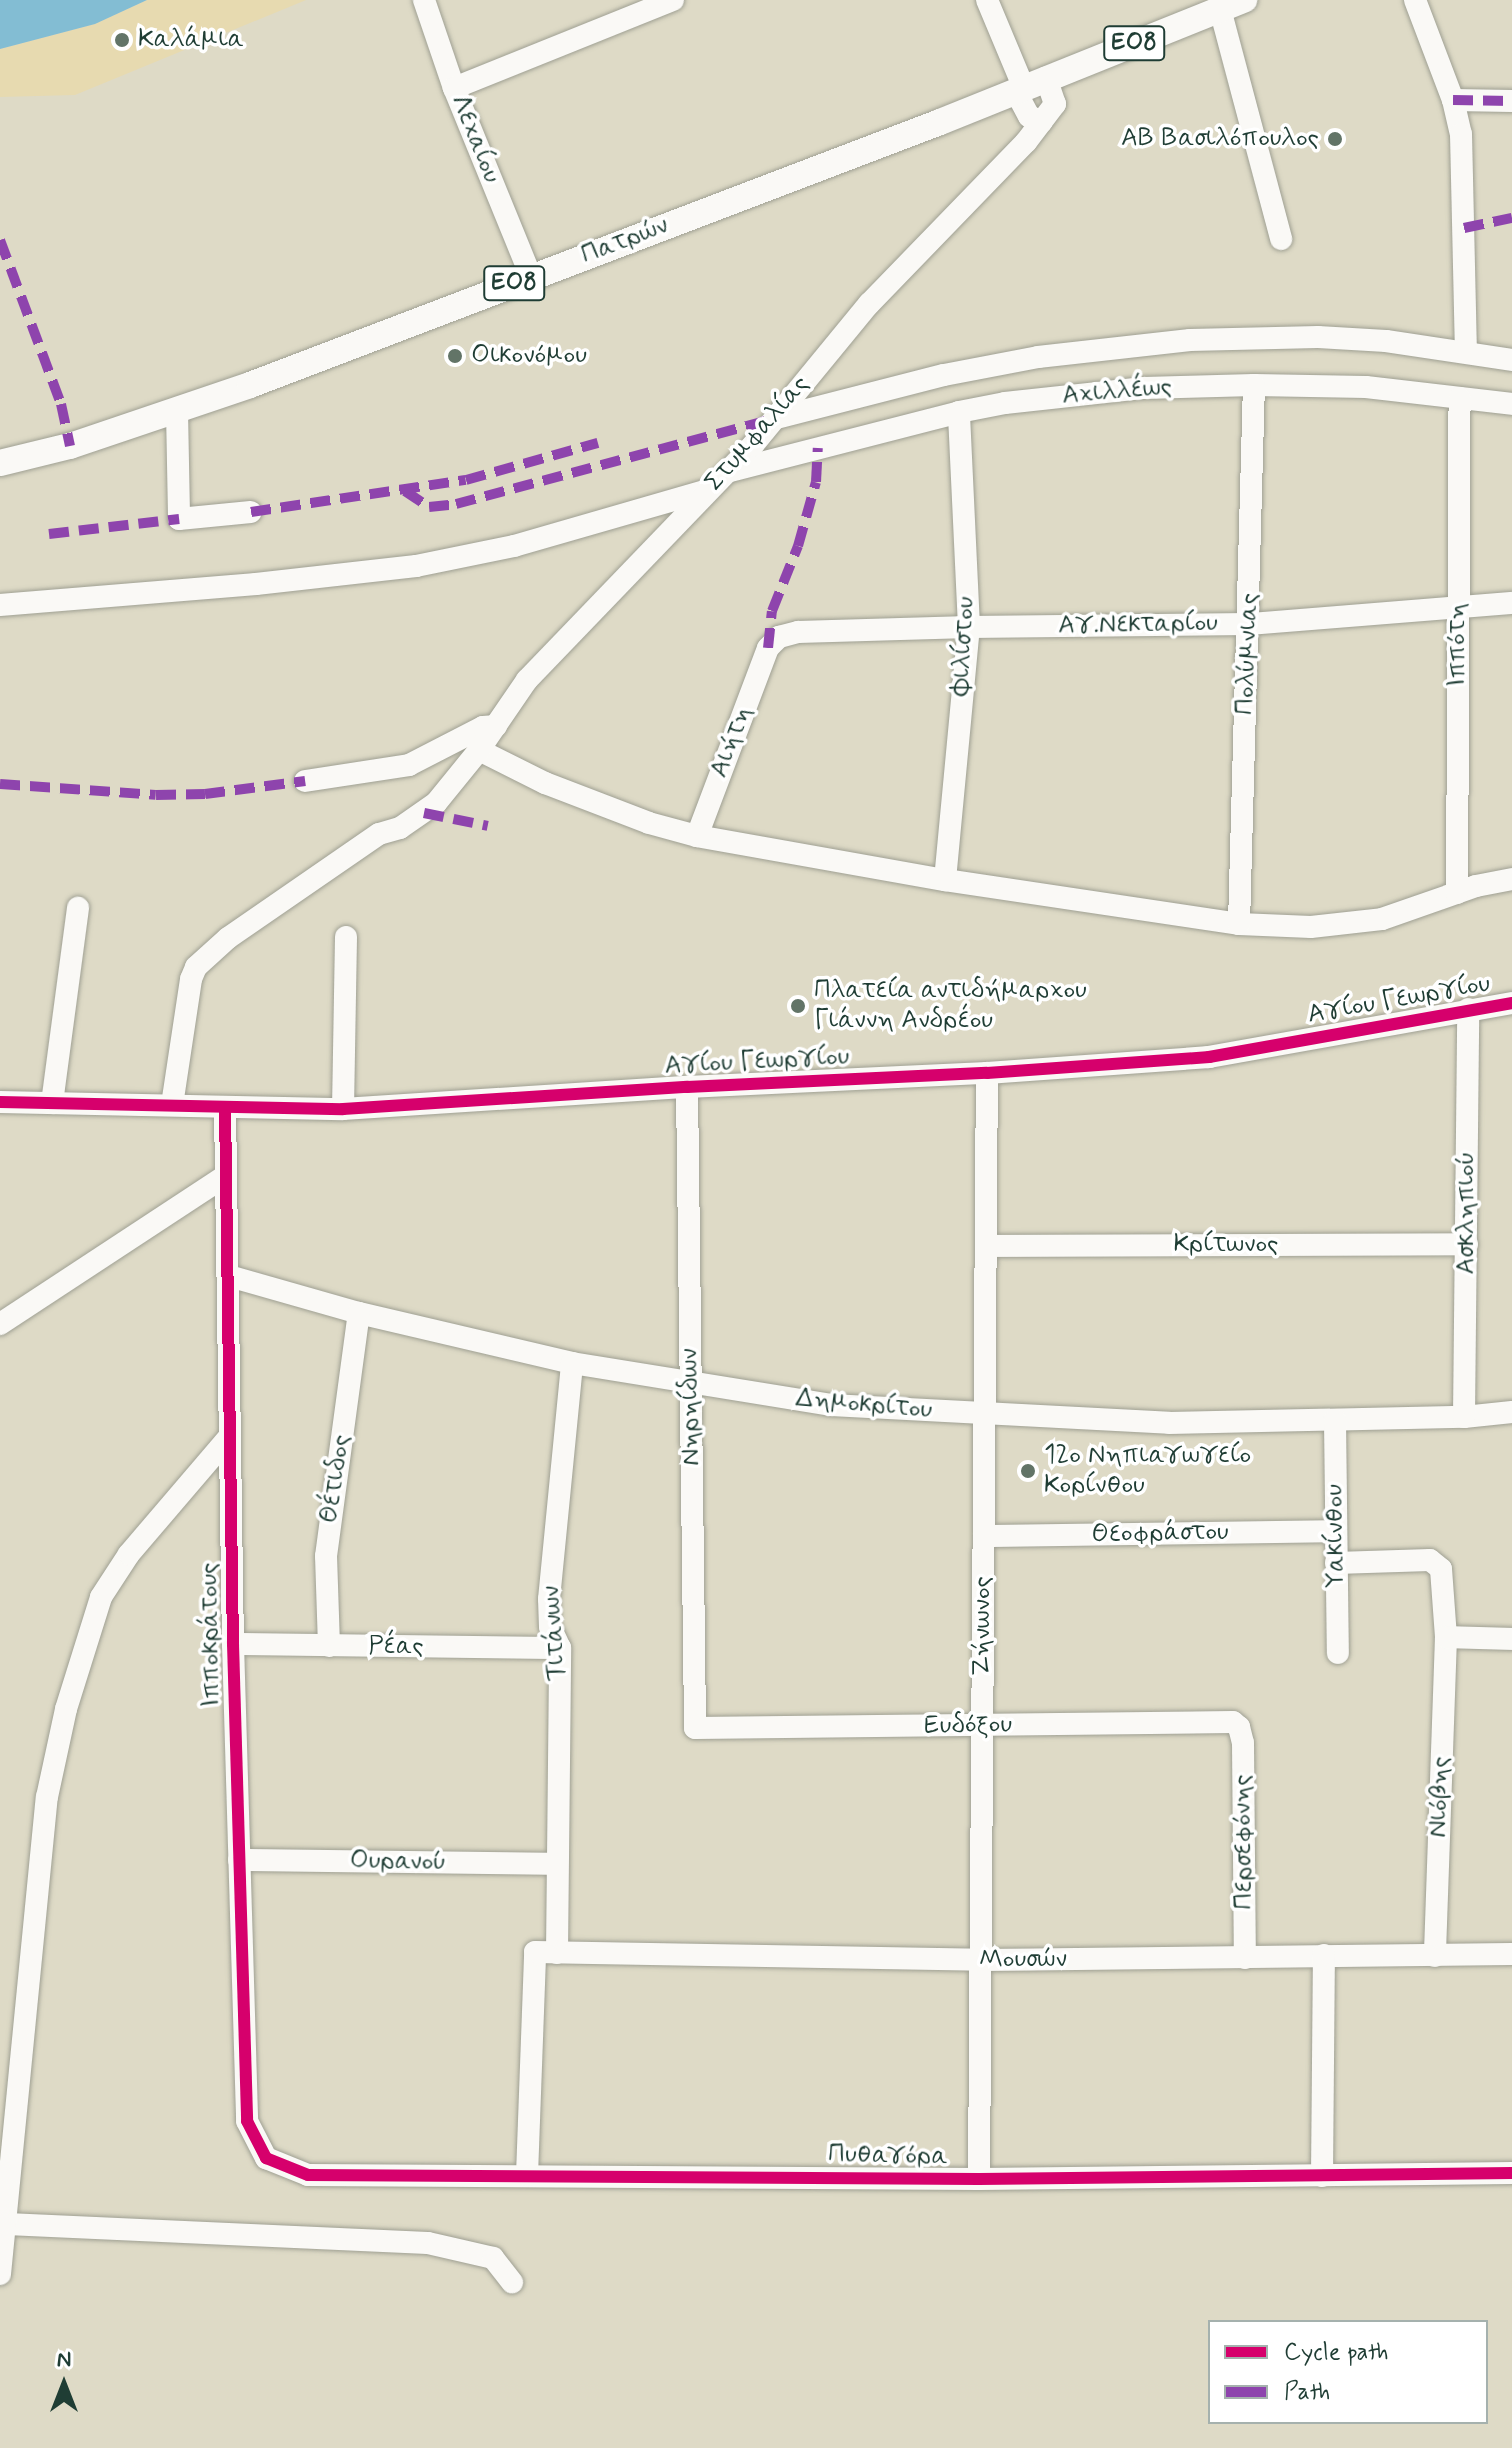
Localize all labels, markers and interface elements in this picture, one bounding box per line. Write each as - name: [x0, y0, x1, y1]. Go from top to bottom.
- road number: ΕΟ8: [1102, 23, 1166, 63]
- place label: Καλάμια: [138, 24, 244, 56]
- marker: Καλάμια: [113, 31, 131, 49]
- street label: Λεχαίου: [443, 90, 507, 188]
- place label: ΑΒ Βασιλόπουλος: [1121, 123, 1319, 155]
- marker: ΑΒ Βασιλόπουλος: [1326, 130, 1344, 148]
- street label: Πατρών: [577, 210, 673, 272]
- road number: ΕΟ8: [482, 263, 546, 303]
- place label: Οικονόμου: [471, 340, 587, 372]
- marker: Οικονόμου: [446, 347, 464, 365]
- street label: Στυμφαλίας: [699, 370, 817, 498]
- street label: Αχιλλέως: [1061, 372, 1173, 412]
- street label: Πολύμνιας: [1230, 592, 1266, 716]
- street label: Φιλίστου: [946, 596, 982, 696]
- street label: Ιππότη: [1442, 603, 1474, 687]
- street label: Αγ.Νεκταρίου: [1058, 608, 1218, 642]
- street label: Αιήτη: [704, 702, 760, 782]
- street label: Αγίου Γεωργίου: [1305, 969, 1493, 1031]
- place label: Πλατεία αντιδήμαρχου Γιάννη Ανδρέου: [814, 975, 1087, 1036]
- marker: Πλατεία αντιδήμαρχου Γιάννη Ανδρέου: [789, 997, 807, 1015]
- street label: Αγίου Γεωργίου: [664, 1042, 850, 1082]
- street label: Ασκληπιού: [1451, 1152, 1483, 1274]
- street label: Κρίτωνος: [1174, 1229, 1278, 1261]
- street label: Νηρηίδων: [674, 1348, 708, 1466]
- street label: Δημοκρίτου: [795, 1383, 933, 1427]
- street label: Θέτιδος: [314, 1433, 358, 1525]
- place label: 12ο Νηπιαγωγείο Κορίνθου: [1044, 1440, 1251, 1502]
- marker: 12ο Νηπιαγωγείο Κορίνθου: [1019, 1462, 1037, 1480]
- street label: Υακίνθου: [1319, 1484, 1353, 1588]
- street label: Θεοφράστου: [1091, 1517, 1229, 1551]
- street label: Ιπποκράτους: [194, 1562, 228, 1708]
- street label: Ζήνωνος: [967, 1576, 999, 1676]
- street label: Τιτάνων: [536, 1584, 574, 1682]
- street label: Ρέας: [368, 1631, 424, 1663]
- street label: Ευδόξου: [924, 1710, 1012, 1742]
- street label: Νιόβης: [1423, 1756, 1457, 1838]
- street label: Περσεφόνης: [1227, 1774, 1261, 1910]
- street label: Ουρανού: [349, 1846, 447, 1878]
- street label: Μουσών: [979, 1944, 1067, 1976]
- street label: Πυθαγόρα: [828, 2139, 948, 2173]
- legend: [1208, 2320, 1488, 2424]
- text: Cycle path: [1284, 2337, 1389, 2368]
- north arrow: [24, 2344, 104, 2424]
- text: N: [57, 2346, 71, 2374]
- text: Path: [1284, 2377, 1330, 2408]

